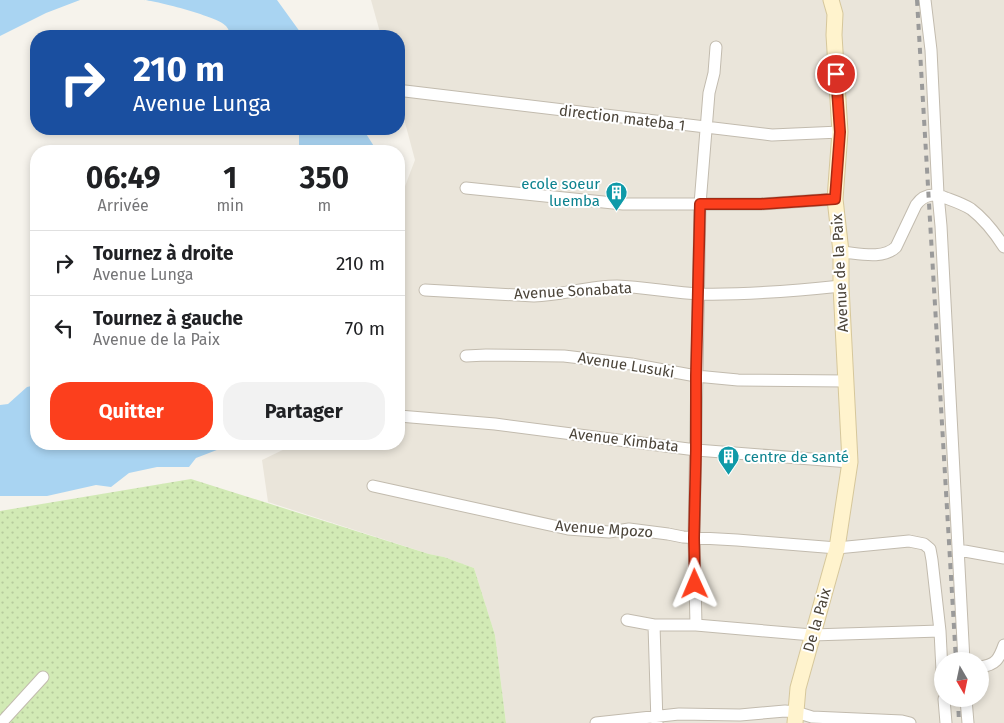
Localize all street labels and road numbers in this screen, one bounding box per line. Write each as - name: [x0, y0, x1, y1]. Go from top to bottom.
- street label: direction mateba 1: [558, 101, 686, 135]
- street label: Avenue de la Paix: [828, 212, 852, 333]
- street label: Avenue Sonabata: [514, 279, 632, 303]
- street label: Avenue Lusuki: [576, 348, 676, 382]
- street label: Avenue Kimbata: [568, 424, 680, 456]
- street label: Avenue Mpozo: [554, 517, 654, 541]
- street label: De la Paix: [799, 585, 835, 654]

